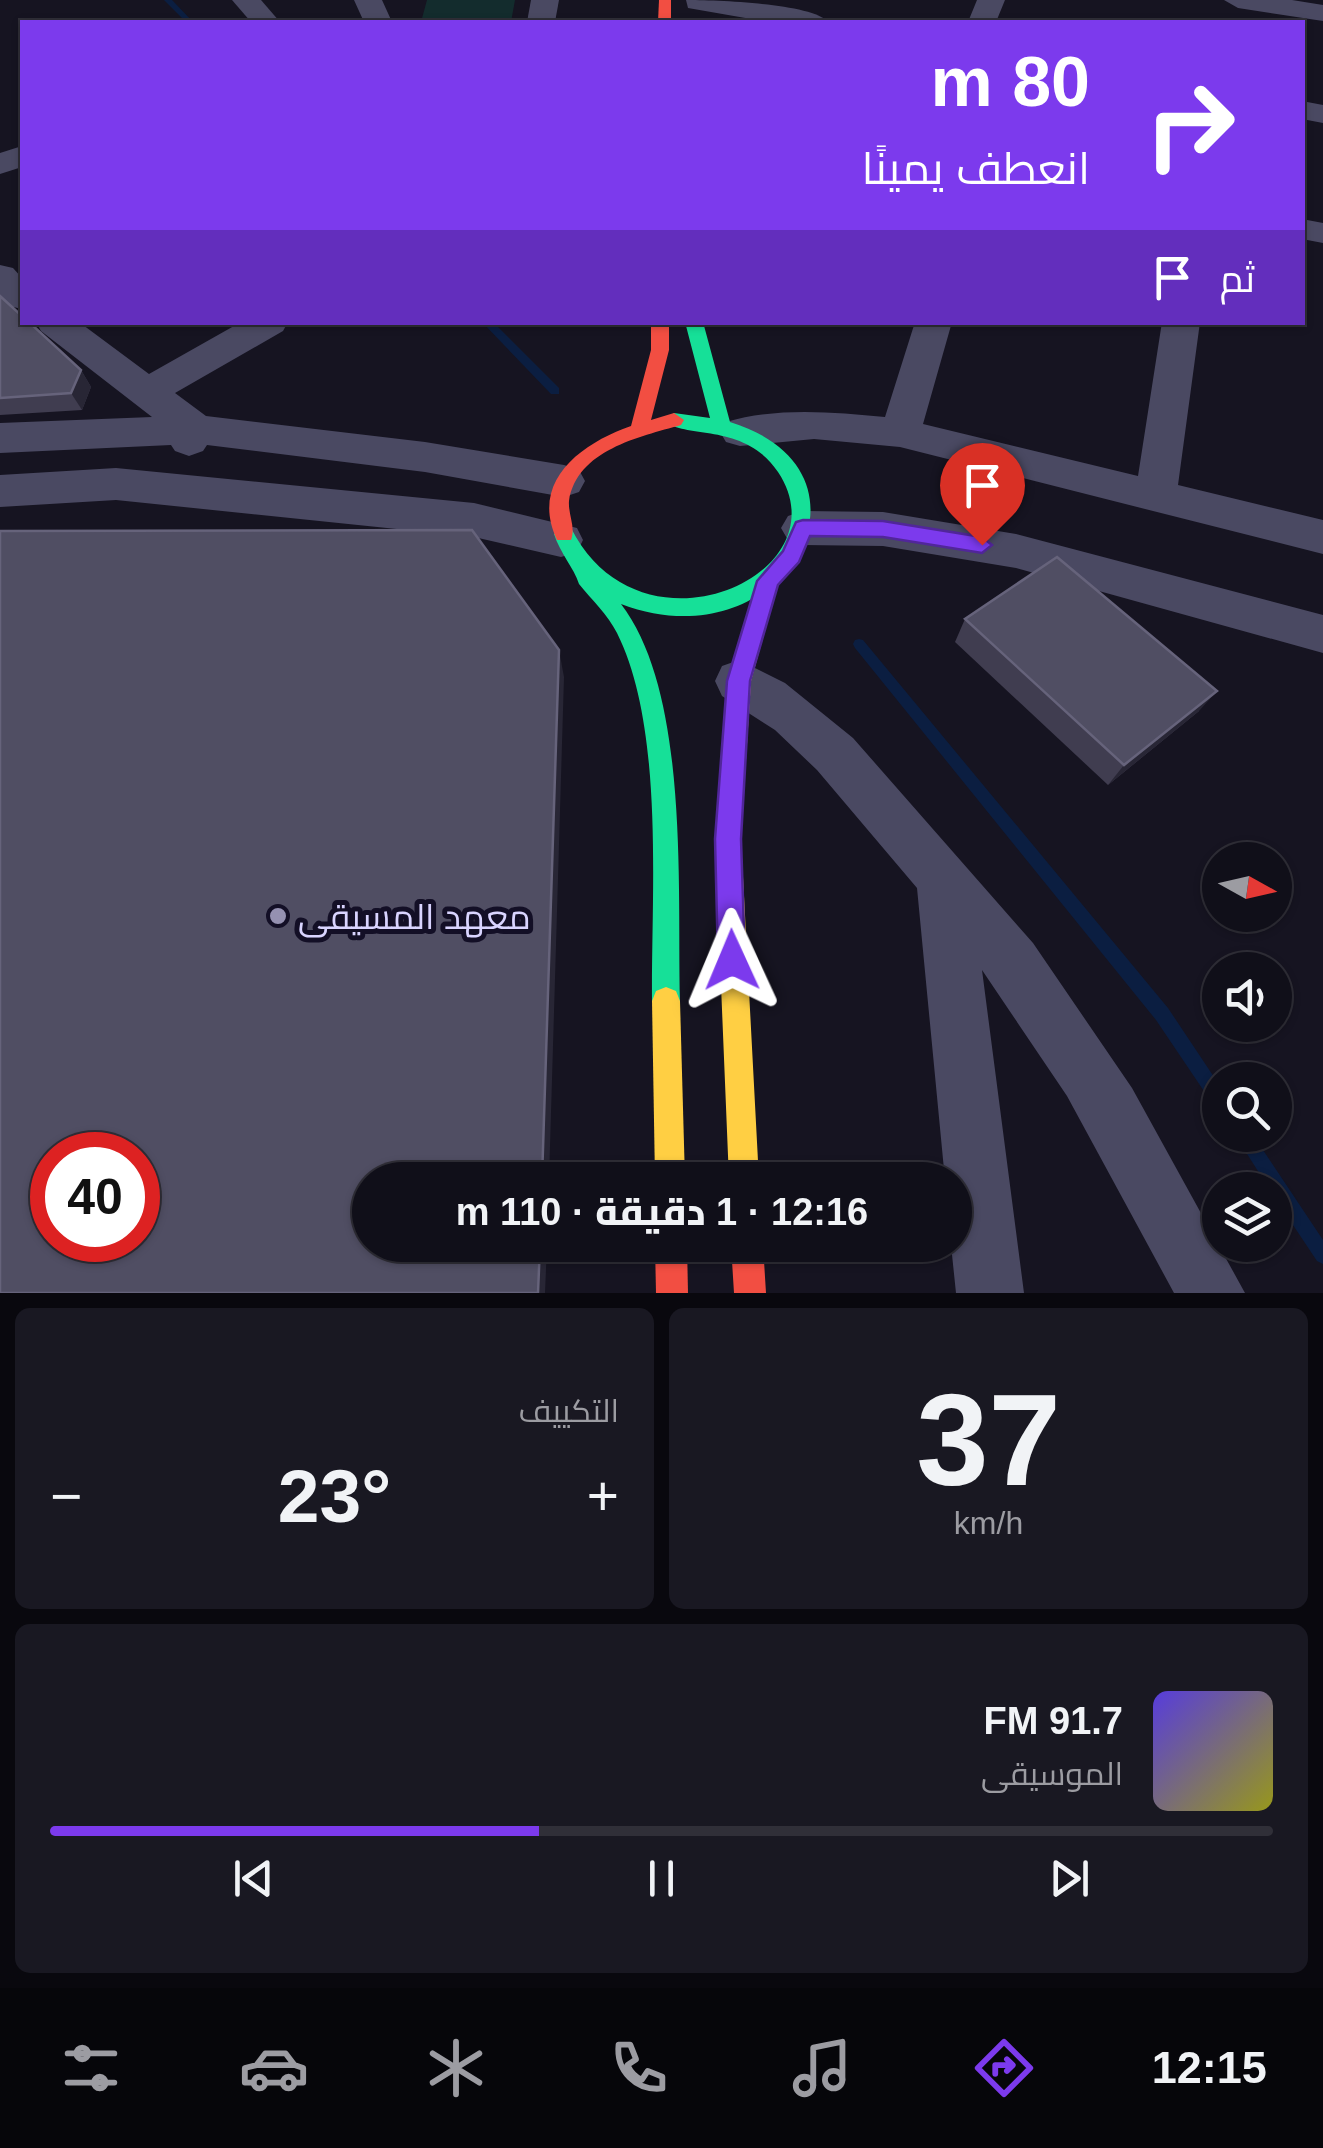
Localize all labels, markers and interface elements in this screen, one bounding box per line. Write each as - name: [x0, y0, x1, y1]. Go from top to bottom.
- text: 80 m: [930, 43, 1090, 121]
- icon: right: [1125, 60, 1255, 190]
- text: انعطف يمينًا: [861, 143, 1090, 194]
- icon: arrive: [1145, 250, 1200, 305]
- text: ثم: [1220, 258, 1255, 300]
- pin: [940, 443, 1025, 546]
- icon: arrive: [955, 458, 1010, 513]
- north arrow: [1202, 842, 1292, 932]
- map controls: [1202, 842, 1292, 1262]
- place label: معهد المسيقى: [298, 897, 531, 938]
- marker: معهد المسيقى: [267, 905, 289, 927]
- position arrow: [680, 908, 784, 1012]
- button: sound: [1202, 952, 1292, 1042]
- button: search: [1202, 1062, 1292, 1152]
- speed limit sign: 40: [30, 1132, 160, 1262]
- button: layers: [1202, 1172, 1292, 1262]
- text: 12:16 · 1 دقيقة · 110 m: [456, 1191, 868, 1233]
- text: 37: [916, 1367, 1061, 1513]
- text: التكييف: [519, 1393, 619, 1429]
- text: 23°: [278, 1454, 391, 1538]
- text: −: [50, 1465, 82, 1527]
- text: +: [587, 1465, 619, 1527]
- text: km/h: [954, 1505, 1023, 1541]
- text: 91.7 FM: [984, 1700, 1123, 1742]
- text: الموسيقى: [981, 1756, 1123, 1792]
- icon: previous: [226, 1851, 281, 1906]
- icon: pause: [634, 1851, 689, 1906]
- icon: next: [1042, 1851, 1097, 1906]
- icon: filters: [56, 2033, 126, 2103]
- icon: car: [239, 2033, 309, 2103]
- icon: climate: [421, 2033, 491, 2103]
- icon: phone: [604, 2033, 674, 2103]
- icon: music: [787, 2033, 857, 2103]
- icon: directions: [969, 2033, 1039, 2103]
- text: 12:15: [1152, 2042, 1267, 2093]

